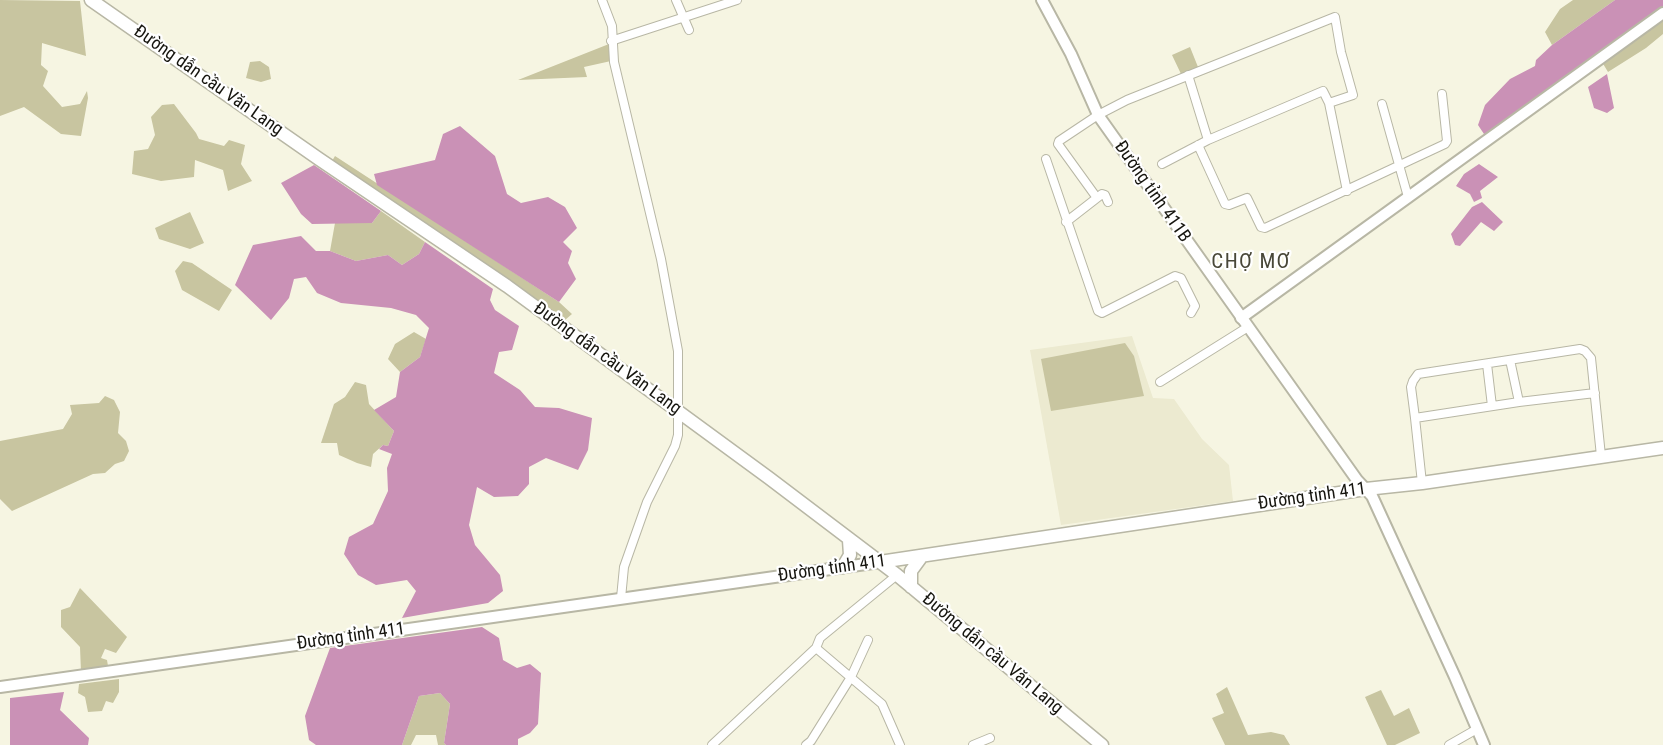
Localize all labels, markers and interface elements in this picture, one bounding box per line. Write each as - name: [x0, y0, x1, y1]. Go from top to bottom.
- street label: Đường dẫn cầu Văn Lang: [129, 21, 287, 141]
- street label: Đường tỉnh 411B: [1109, 137, 1195, 247]
- district label: CHỢ MƠ: [1211, 250, 1291, 276]
- street label: Đường dẫn cầu Văn Lang: [529, 298, 685, 420]
- street label: Đường tỉnh 411: [1257, 479, 1367, 515]
- street label: Đường tỉnh 411: [777, 551, 887, 587]
- street label: Đường dẫn cầu Văn Lang: [917, 589, 1067, 719]
- street label: Đường tỉnh 411: [296, 619, 406, 655]

